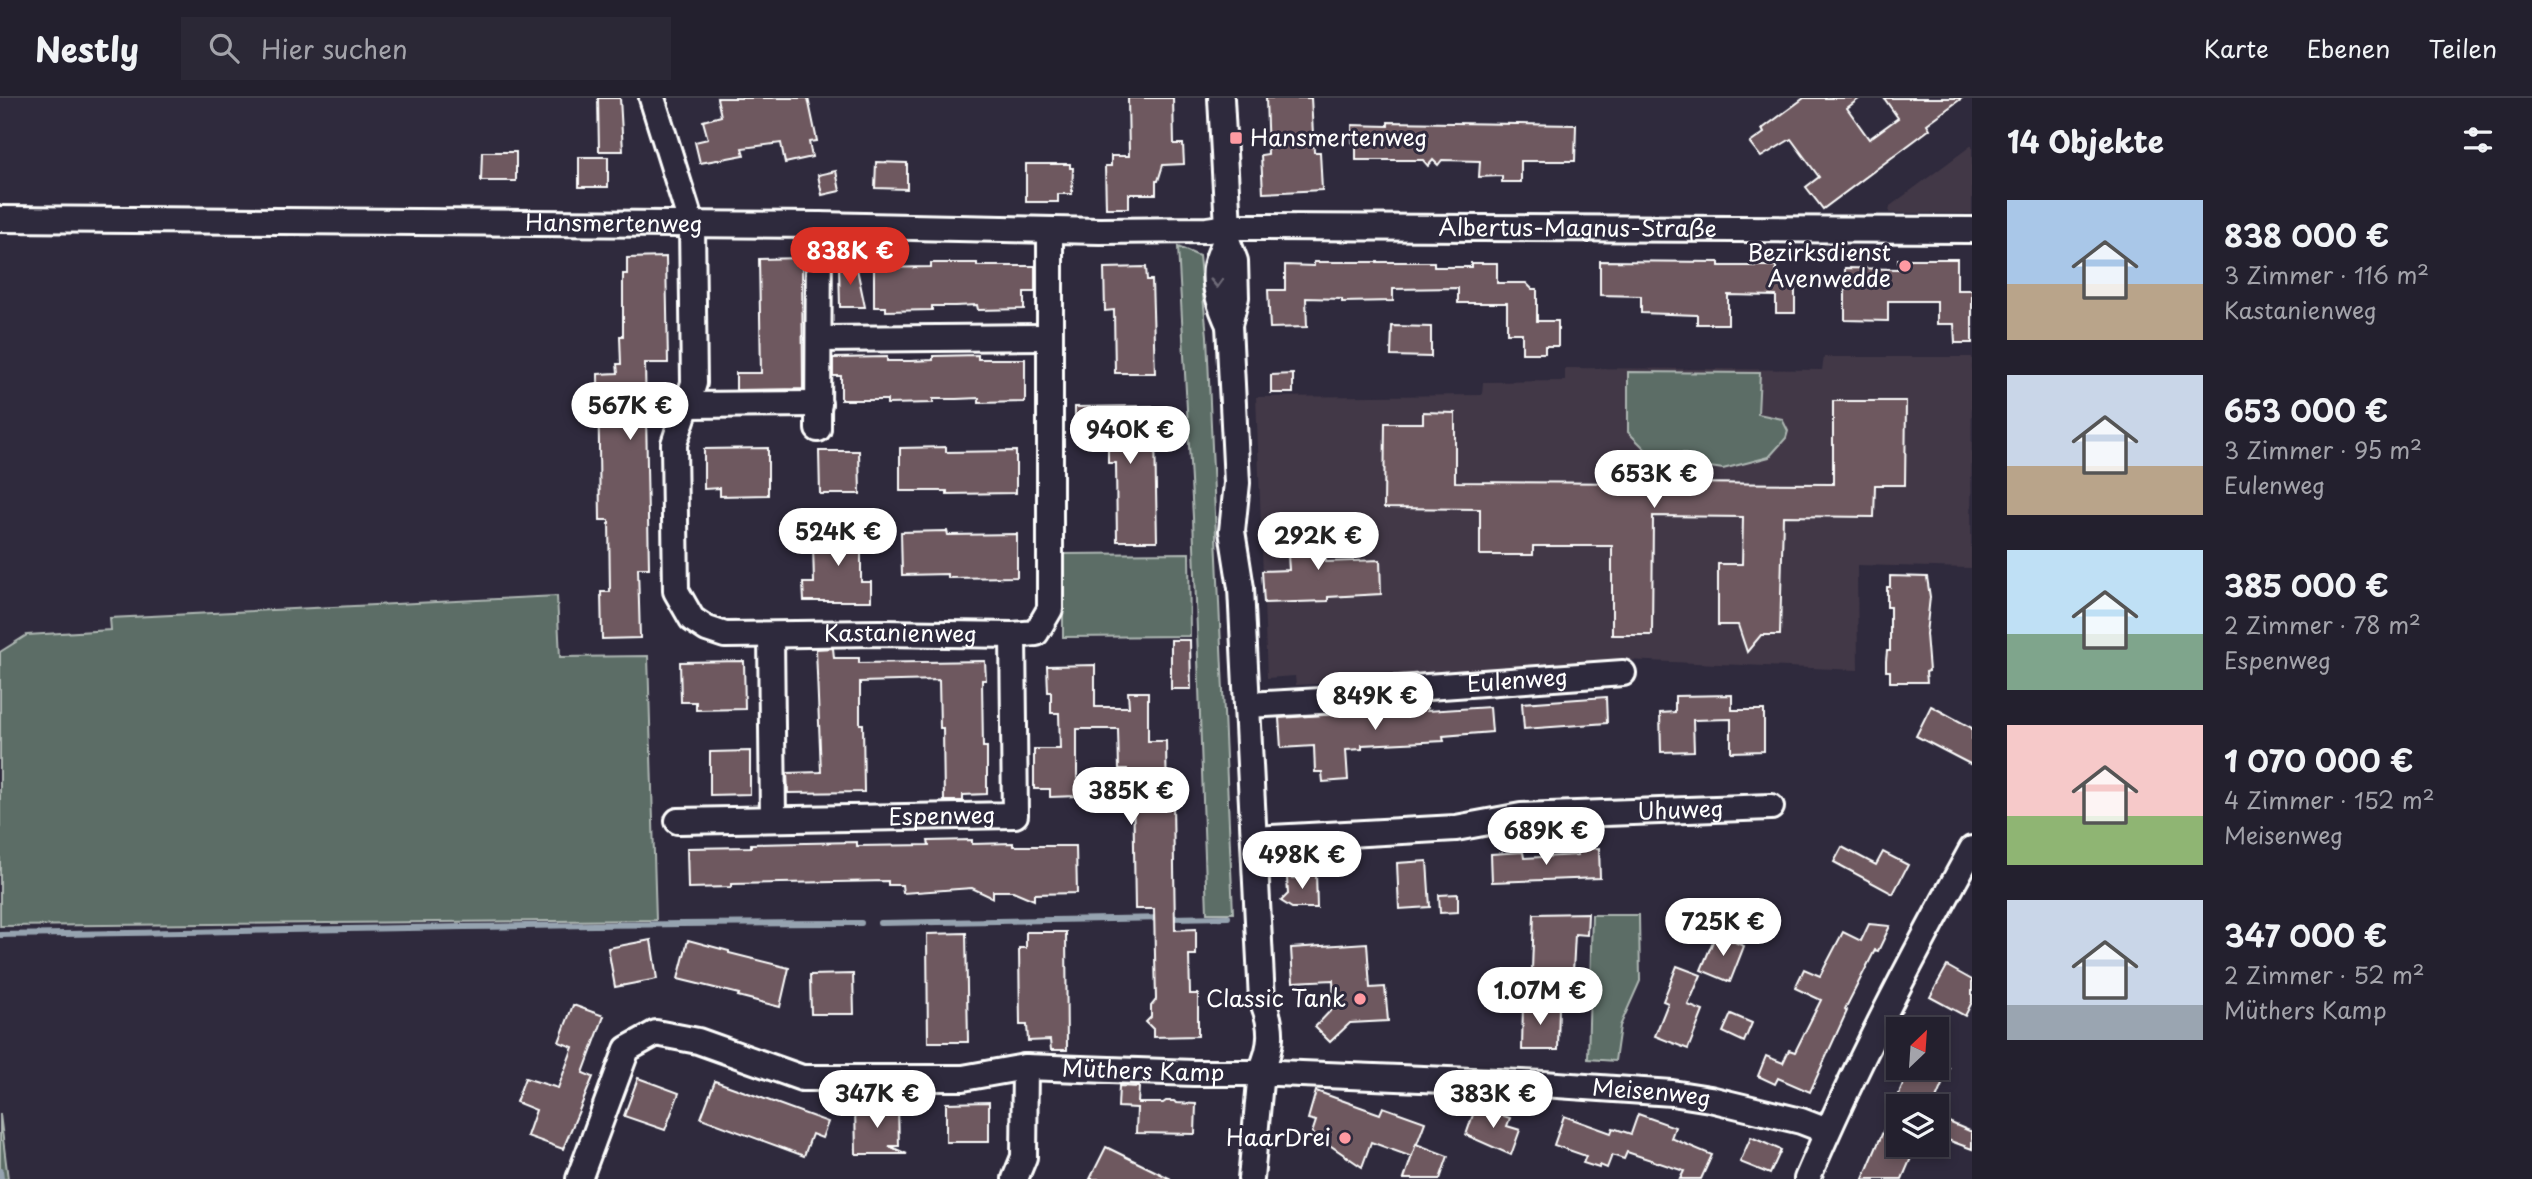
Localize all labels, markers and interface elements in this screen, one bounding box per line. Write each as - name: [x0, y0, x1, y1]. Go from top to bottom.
- search box: [181, 17, 671, 80]
- text: Nestly: [35, 23, 139, 73]
- icon: search: [205, 29, 243, 67]
- text: Hier suchen: [261, 29, 408, 68]
- text: Karte: [2204, 30, 2269, 66]
- text: Ebenen: [2307, 30, 2390, 66]
- text: Teilen: [2428, 30, 2497, 66]
- text: 14 Objekte: [2007, 118, 2164, 163]
- place label: Hansmertenweg: [1250, 119, 1427, 154]
- icon: filters: [2459, 121, 2497, 159]
- marker: Hansmertenweg: [1228, 130, 1244, 146]
- street label: Hansmertenweg: [525, 204, 703, 240]
- street label: Albertus-Magnus-Straße: [1438, 209, 1717, 245]
- text: 838 000 €: [2224, 212, 2389, 257]
- pin: 838K €: [793, 228, 907, 287]
- icon: home: [2063, 228, 2147, 312]
- text: 838K €: [806, 232, 894, 267]
- place label: Bezirksdienst Avenwedde: [1747, 234, 1891, 295]
- text: 3 Zimmer · 116 m²: [2224, 257, 2429, 292]
- marker: Bezirksdienst Avenwedde: [1897, 258, 1913, 274]
- one-way arrow: [1210, 277, 1225, 288]
- text: Kastanienweg: [2224, 292, 2377, 327]
- pin: 567K €: [573, 382, 687, 442]
- text: 567K €: [587, 387, 673, 422]
- text: 653 000 €: [2224, 387, 2388, 432]
- icon: home: [2063, 403, 2147, 487]
- pin: 940K €: [1073, 406, 1187, 466]
- text: 940K €: [1086, 411, 1174, 446]
- text: 3 Zimmer · 95 m²: [2224, 432, 2422, 467]
- pin: 653K €: [1597, 450, 1711, 510]
- text: 653K €: [1611, 455, 1697, 490]
- text: Eulenweg: [2224, 467, 2325, 502]
- pin: 524K €: [781, 508, 895, 568]
- pin: 292K €: [1261, 512, 1375, 572]
- text: 524K €: [795, 513, 881, 548]
- text: 292K €: [1274, 517, 1362, 552]
- text: 385 000 €: [2224, 562, 2389, 607]
- icon: home: [2063, 578, 2147, 662]
- text: 2 Zimmer · 78 m²: [2224, 607, 2421, 642]
- street label: Kastanienweg: [824, 614, 977, 650]
- text: Espenweg: [2224, 642, 2331, 677]
- street label: Eulenweg: [1466, 658, 1569, 700]
- pin: 849K €: [1318, 672, 1432, 732]
- text: 849K €: [1332, 677, 1418, 712]
- text: 1 070 000 €: [2224, 737, 2414, 782]
- icon: home: [2063, 753, 2147, 837]
- pin: 385K €: [1074, 768, 1188, 827]
- text: 385K €: [1088, 772, 1174, 807]
- text: 4 Zimmer · 152 m²: [2224, 782, 2435, 817]
- street label: Uhuweg: [1637, 790, 1724, 828]
- street label: Espenweg: [888, 796, 996, 833]
- pin: 689K €: [1489, 808, 1603, 867]
- text: 689K €: [1504, 812, 1588, 847]
- text: Meisenweg: [2224, 817, 2343, 852]
- pin: 498K €: [1245, 832, 1359, 891]
- text: 498K €: [1258, 836, 1346, 871]
- pin: 725K €: [1666, 898, 1780, 958]
- text: 725K €: [1681, 903, 1765, 938]
- text: 347 000 €: [2224, 912, 2387, 957]
- icon: home: [2063, 928, 2147, 1012]
- text: 2 Zimmer · 52 m²: [2224, 957, 2425, 992]
- pin: 1.07M €: [1475, 968, 1605, 1027]
- text: 1.07M €: [1494, 972, 1586, 1007]
- place label: Classic Tank: [1206, 980, 1346, 1015]
- marker: Classic Tank: [1352, 991, 1368, 1007]
- text: Müthers Kamp: [2224, 992, 2387, 1027]
- north arrow: [1886, 1017, 1950, 1080]
- map controls: [1886, 1017, 1949, 1157]
- street label: Müthers Kamp: [1061, 1049, 1224, 1089]
- street label: Meisenweg: [1591, 1068, 1714, 1115]
- pin: 347K €: [820, 1070, 934, 1130]
- pin: 383K €: [1436, 1070, 1550, 1130]
- text: 347K €: [835, 1075, 919, 1110]
- text: 383K €: [1450, 1075, 1536, 1110]
- button: layers: [1886, 1094, 1949, 1157]
- place label: HaarDrei: [1226, 1119, 1331, 1154]
- marker: HaarDrei: [1337, 1130, 1353, 1146]

